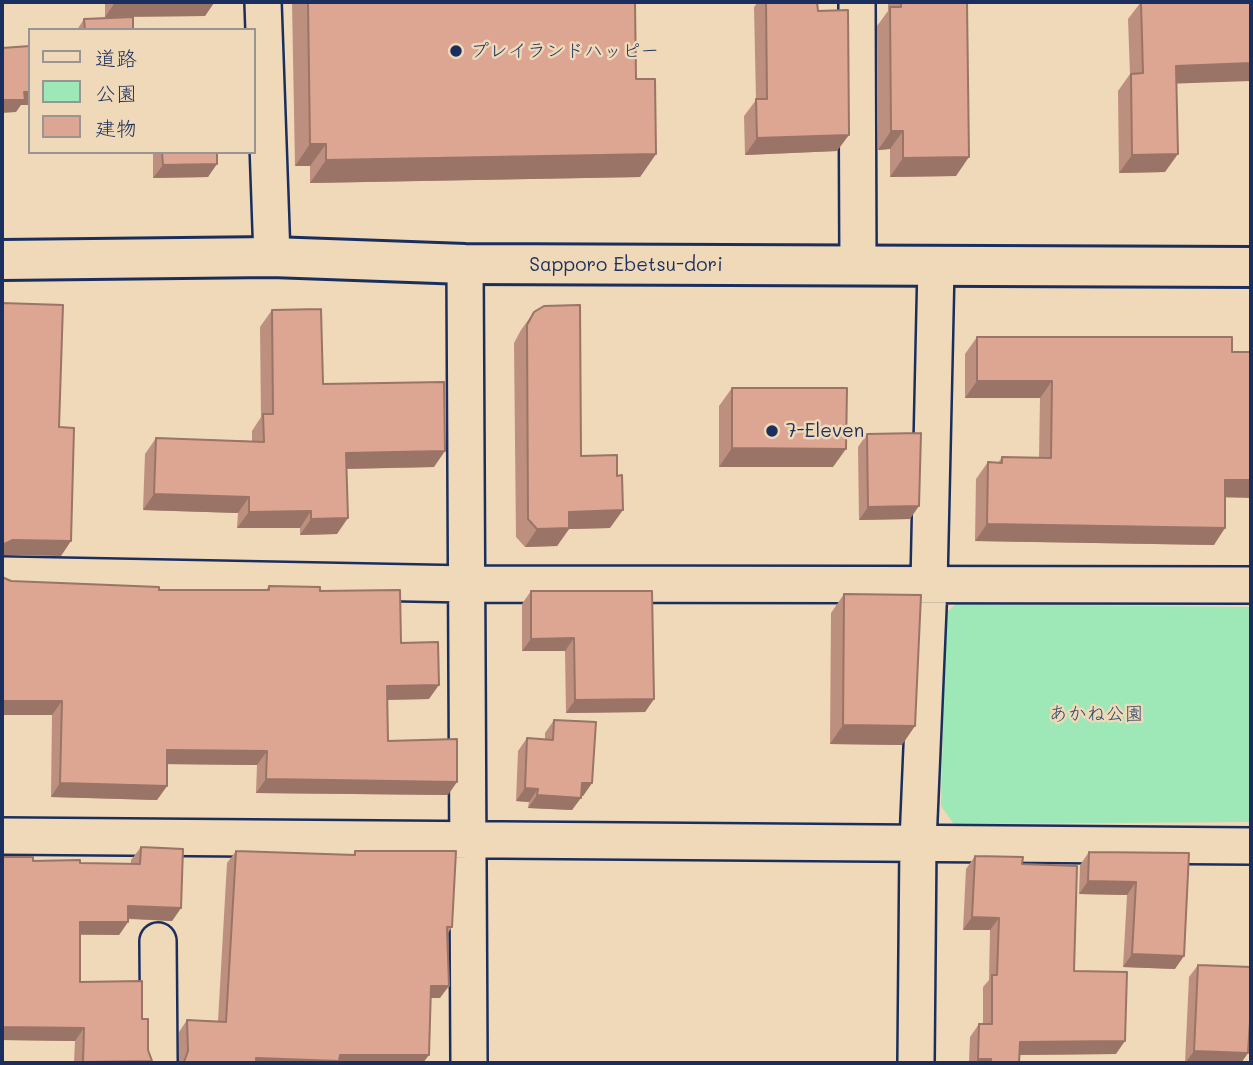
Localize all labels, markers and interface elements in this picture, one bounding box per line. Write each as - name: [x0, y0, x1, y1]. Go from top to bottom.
- legend: [28, 28, 256, 154]
- place label: プレイランドハッピー: [470, 40, 659, 62]
- marker: プレイランドハッピー: [448, 43, 464, 59]
- text: 道路: [95, 44, 137, 71]
- text: 公園: [95, 79, 137, 106]
- text: 建物: [95, 114, 137, 141]
- street label: Sapporo Ebetsu-dori: [529, 254, 723, 276]
- place label: 7-Eleven: [786, 420, 864, 442]
- marker: 7-Eleven: [764, 423, 780, 439]
- park label: あかね公園: [1049, 703, 1143, 725]

